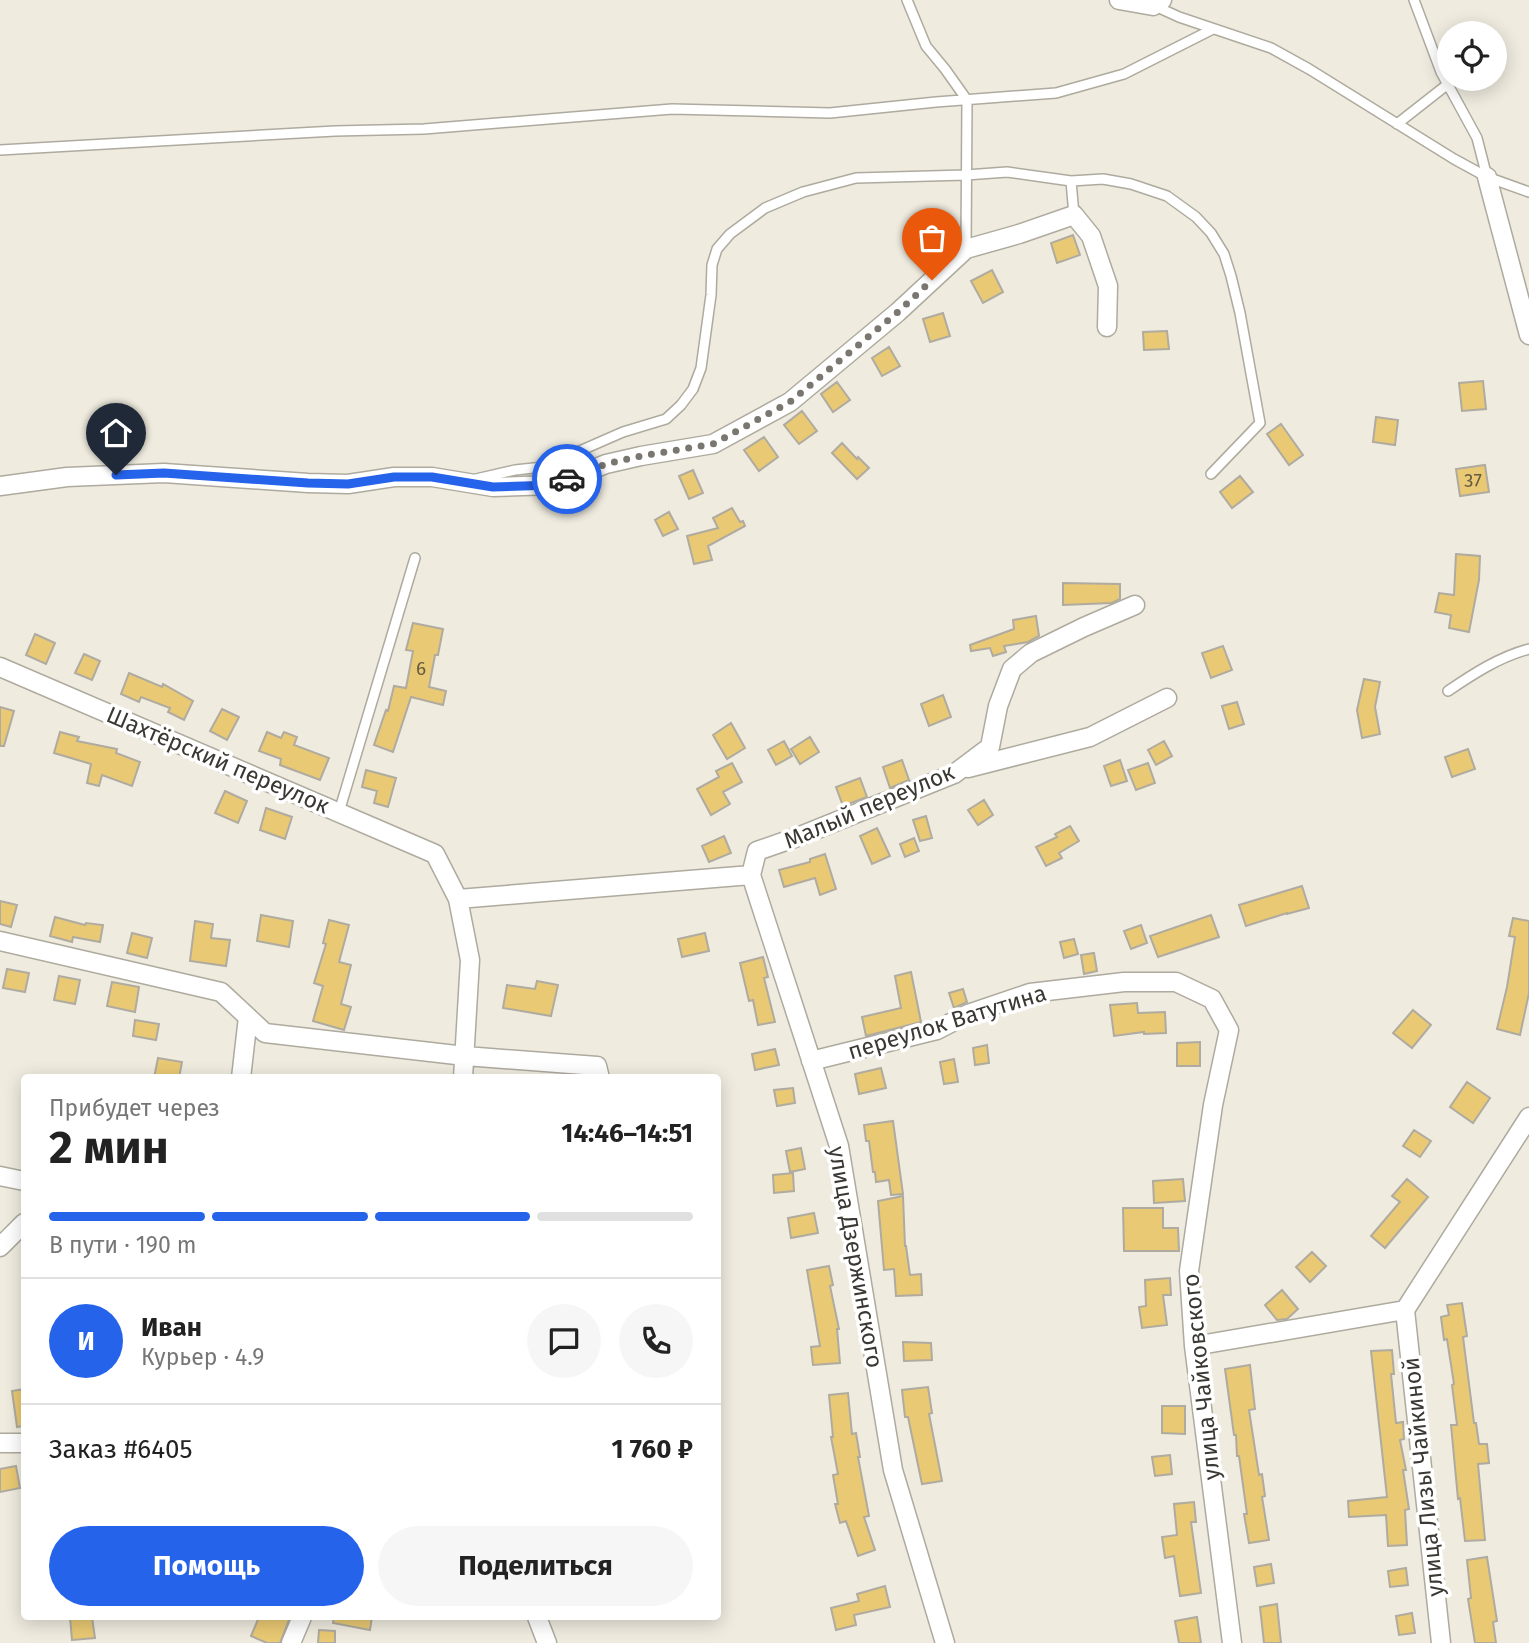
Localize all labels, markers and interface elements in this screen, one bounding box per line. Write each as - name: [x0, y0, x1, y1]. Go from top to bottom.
- map controls: [1437, 21, 1507, 91]
- button: locate: [1437, 21, 1507, 91]
- pin: [902, 208, 962, 280]
- icon: bag: [913, 219, 951, 257]
- pin: [86, 403, 146, 475]
- icon: home: [97, 414, 135, 452]
- courier: [532, 444, 602, 514]
- icon: car: [548, 460, 586, 498]
- house number: 37: [1464, 469, 1482, 492]
- house number: 6: [416, 657, 426, 680]
- street label: Шахтёрский переулок: [102, 700, 334, 820]
- street label: Малый переулок: [780, 757, 958, 855]
- street label: переулок Ватутина: [844, 978, 1050, 1066]
- text: Прибудет через: [49, 1094, 220, 1122]
- text: 14:46–14:51: [561, 1118, 693, 1149]
- text: 2 мин: [49, 1120, 169, 1175]
- street label: улица Дзержинского: [823, 1144, 889, 1370]
- text: В пути · 190 m: [49, 1231, 197, 1259]
- street label: улица Чайковского: [1176, 1272, 1226, 1482]
- button: chat: [527, 1304, 601, 1378]
- button: phone: [619, 1304, 693, 1378]
- text: Иван: [141, 1312, 202, 1343]
- text: И: [77, 1326, 95, 1357]
- text: Курьер · 4.9: [141, 1343, 264, 1371]
- street label: улица Лизы Чайкиной: [1397, 1356, 1449, 1598]
- text: Заказ #6405: [49, 1434, 193, 1465]
- text: 1 760 ₽: [612, 1434, 693, 1465]
- button: Помощь: [49, 1526, 364, 1606]
- button: Поделиться: [378, 1526, 693, 1606]

